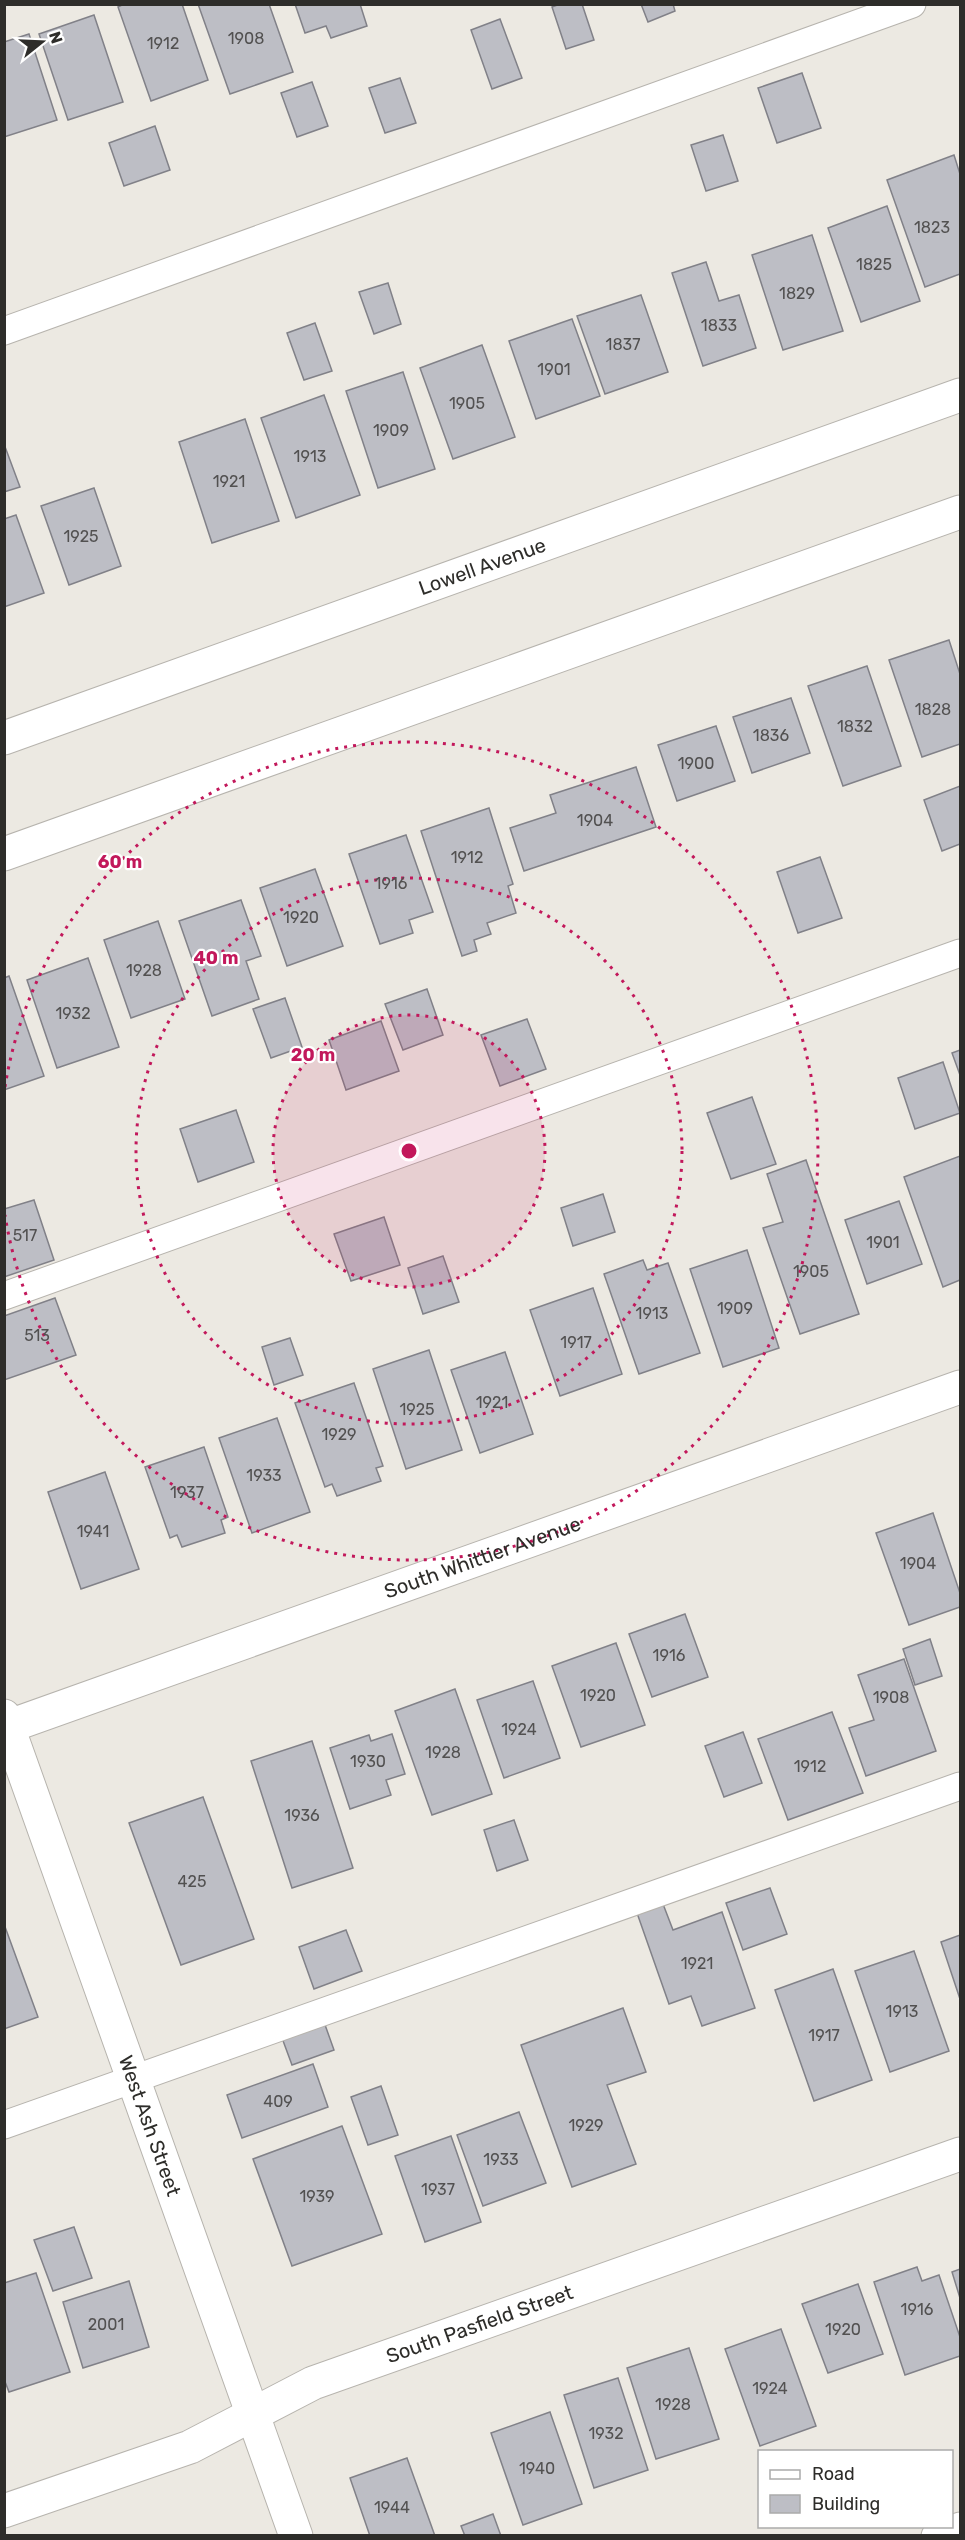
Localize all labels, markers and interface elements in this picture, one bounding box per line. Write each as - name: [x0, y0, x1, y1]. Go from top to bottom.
- north arrow: [12, 12, 72, 72]
- text: N: [45, 29, 67, 46]
- house number: 1908: [228, 29, 264, 48]
- house number: 1912: [147, 34, 179, 53]
- house number: 1823: [914, 218, 950, 237]
- house number: 1825: [856, 255, 892, 274]
- house number: 1829: [779, 284, 815, 303]
- house number: 1833: [701, 316, 737, 335]
- house number: 1837: [606, 335, 640, 354]
- house number: 1901: [537, 360, 571, 379]
- house number: 1905: [449, 394, 485, 413]
- house number: 1909: [373, 421, 409, 440]
- house number: 1913: [294, 447, 326, 466]
- house number: 1921: [213, 472, 245, 491]
- house number: 1925: [63, 527, 99, 546]
- street label: Lowell Avenue: [415, 533, 549, 600]
- house number: 1828: [915, 700, 951, 719]
- house number: 1832: [837, 717, 873, 736]
- house number: 1836: [753, 726, 789, 745]
- house number: 1900: [678, 754, 714, 773]
- house number: 1904: [577, 811, 613, 830]
- house number: 1912: [451, 848, 483, 867]
- text: 60 m: [98, 851, 142, 873]
- house number: 1916: [375, 874, 408, 893]
- house number: 1920: [283, 908, 319, 927]
- text: 40 m: [194, 947, 238, 969]
- house number: 1928: [126, 961, 162, 980]
- house number: 1932: [55, 1004, 91, 1023]
- text: 20 m: [291, 1044, 335, 1066]
- centre of rings: [399, 1141, 419, 1161]
- house number: 517: [13, 1226, 37, 1245]
- house number: 1901: [866, 1233, 900, 1252]
- house number: 1905: [793, 1262, 829, 1281]
- house number: 1909: [717, 1299, 753, 1318]
- house number: 1913: [636, 1304, 668, 1323]
- house number: 513: [24, 1326, 50, 1345]
- house number: 1917: [560, 1333, 592, 1352]
- house number: 1921: [476, 1393, 508, 1412]
- house number: 1925: [399, 1400, 435, 1419]
- house number: 1929: [321, 1425, 357, 1444]
- house number: 1933: [246, 1466, 282, 1485]
- house number: 1937: [170, 1483, 204, 1502]
- street label: South Whittier Avenue: [381, 1511, 584, 1603]
- house number: 1941: [77, 1522, 109, 1541]
- house number: 1904: [900, 1554, 936, 1573]
- house number: 1916: [653, 1646, 686, 1665]
- house number: 1920: [580, 1686, 616, 1705]
- house number: 1908: [873, 1688, 909, 1707]
- house number: 1924: [501, 1720, 537, 1739]
- house number: 1928: [425, 1743, 461, 1762]
- house number: 1930: [350, 1752, 386, 1771]
- house number: 1912: [794, 1757, 826, 1776]
- house number: 1936: [284, 1806, 320, 1825]
- house number: 425: [178, 1872, 206, 1891]
- house number: 1921: [681, 1954, 713, 1973]
- house number: 1913: [886, 2002, 918, 2021]
- house number: 1917: [808, 2026, 840, 2045]
- street label: West Ash Street: [114, 2052, 186, 2200]
- house number: 409: [263, 2092, 293, 2111]
- house number: 1929: [568, 2116, 604, 2135]
- house number: 1933: [483, 2150, 519, 2169]
- house number: 1937: [421, 2180, 455, 2199]
- house number: 1939: [299, 2187, 335, 2206]
- street label: South Pasfield Street: [383, 2280, 576, 2368]
- house number: 1916: [901, 2300, 934, 2319]
- house number: 2001: [88, 2315, 124, 2334]
- house number: 1920: [825, 2320, 861, 2339]
- house number: 1924: [752, 2379, 788, 2398]
- house number: 1928: [655, 2395, 691, 2414]
- house number: 1932: [588, 2424, 624, 2443]
- legend: [758, 2450, 953, 2528]
- house number: 1940: [519, 2459, 555, 2478]
- text: Road: [812, 2463, 855, 2485]
- text: Building: [812, 2493, 880, 2515]
- house number: 1944: [374, 2498, 410, 2517]

